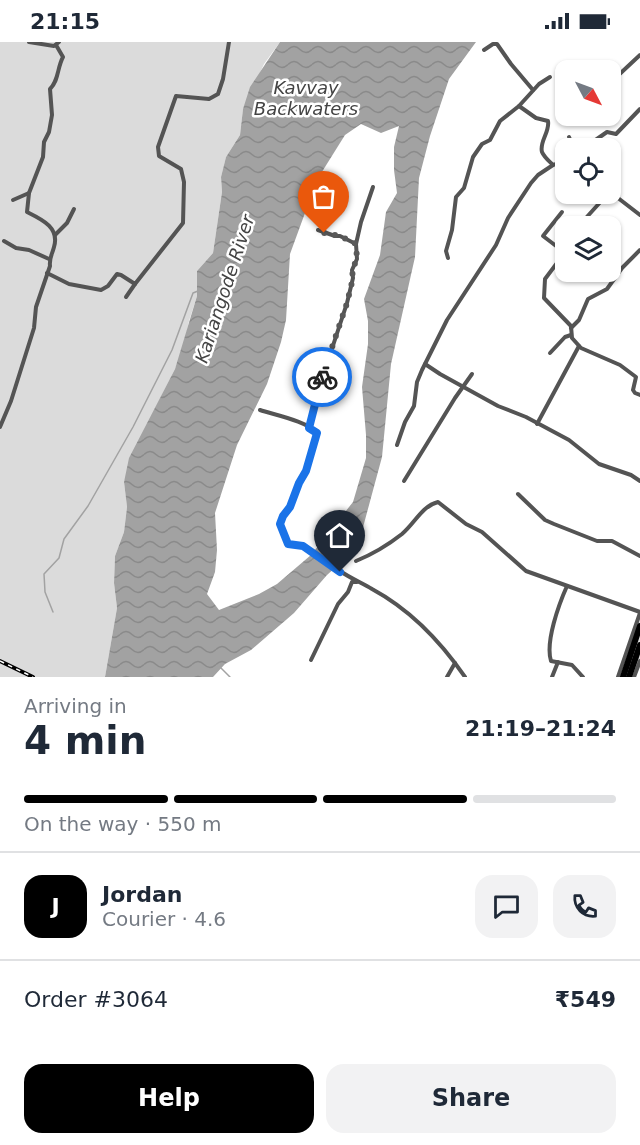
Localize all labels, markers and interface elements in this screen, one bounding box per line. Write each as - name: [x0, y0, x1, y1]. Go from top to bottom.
- text: 21:15: [30, 9, 100, 34]
- north arrow: [555, 60, 621, 126]
- map controls: [555, 60, 621, 282]
- water label: Kavvay Backwaters: [254, 77, 358, 119]
- button: locate: [555, 138, 621, 204]
- pin: [298, 171, 349, 233]
- icon: bag: [307, 180, 340, 213]
- water label: Kariangode River: [191, 211, 259, 365]
- button: layers: [555, 216, 621, 282]
- courier: [292, 347, 352, 407]
- icon: bike: [306, 361, 339, 394]
- pin: [314, 510, 365, 572]
- icon: home: [323, 519, 356, 552]
- text: Arriving in: [24, 694, 127, 718]
- text: 21:19–21:24: [465, 716, 616, 741]
- text: 4 min: [24, 718, 146, 763]
- text: On the way · 550 m: [24, 812, 222, 836]
- button: chat: [475, 875, 538, 938]
- button: phone: [553, 875, 616, 938]
- text: Jordan: [102, 882, 182, 907]
- text: J: [51, 894, 60, 919]
- text: Courier · 4.6: [102, 907, 226, 931]
- text: Order #3064: [24, 987, 168, 1012]
- text: ₹549: [555, 987, 616, 1012]
- button: Help: [24, 1064, 314, 1133]
- button: Share: [326, 1064, 616, 1133]

